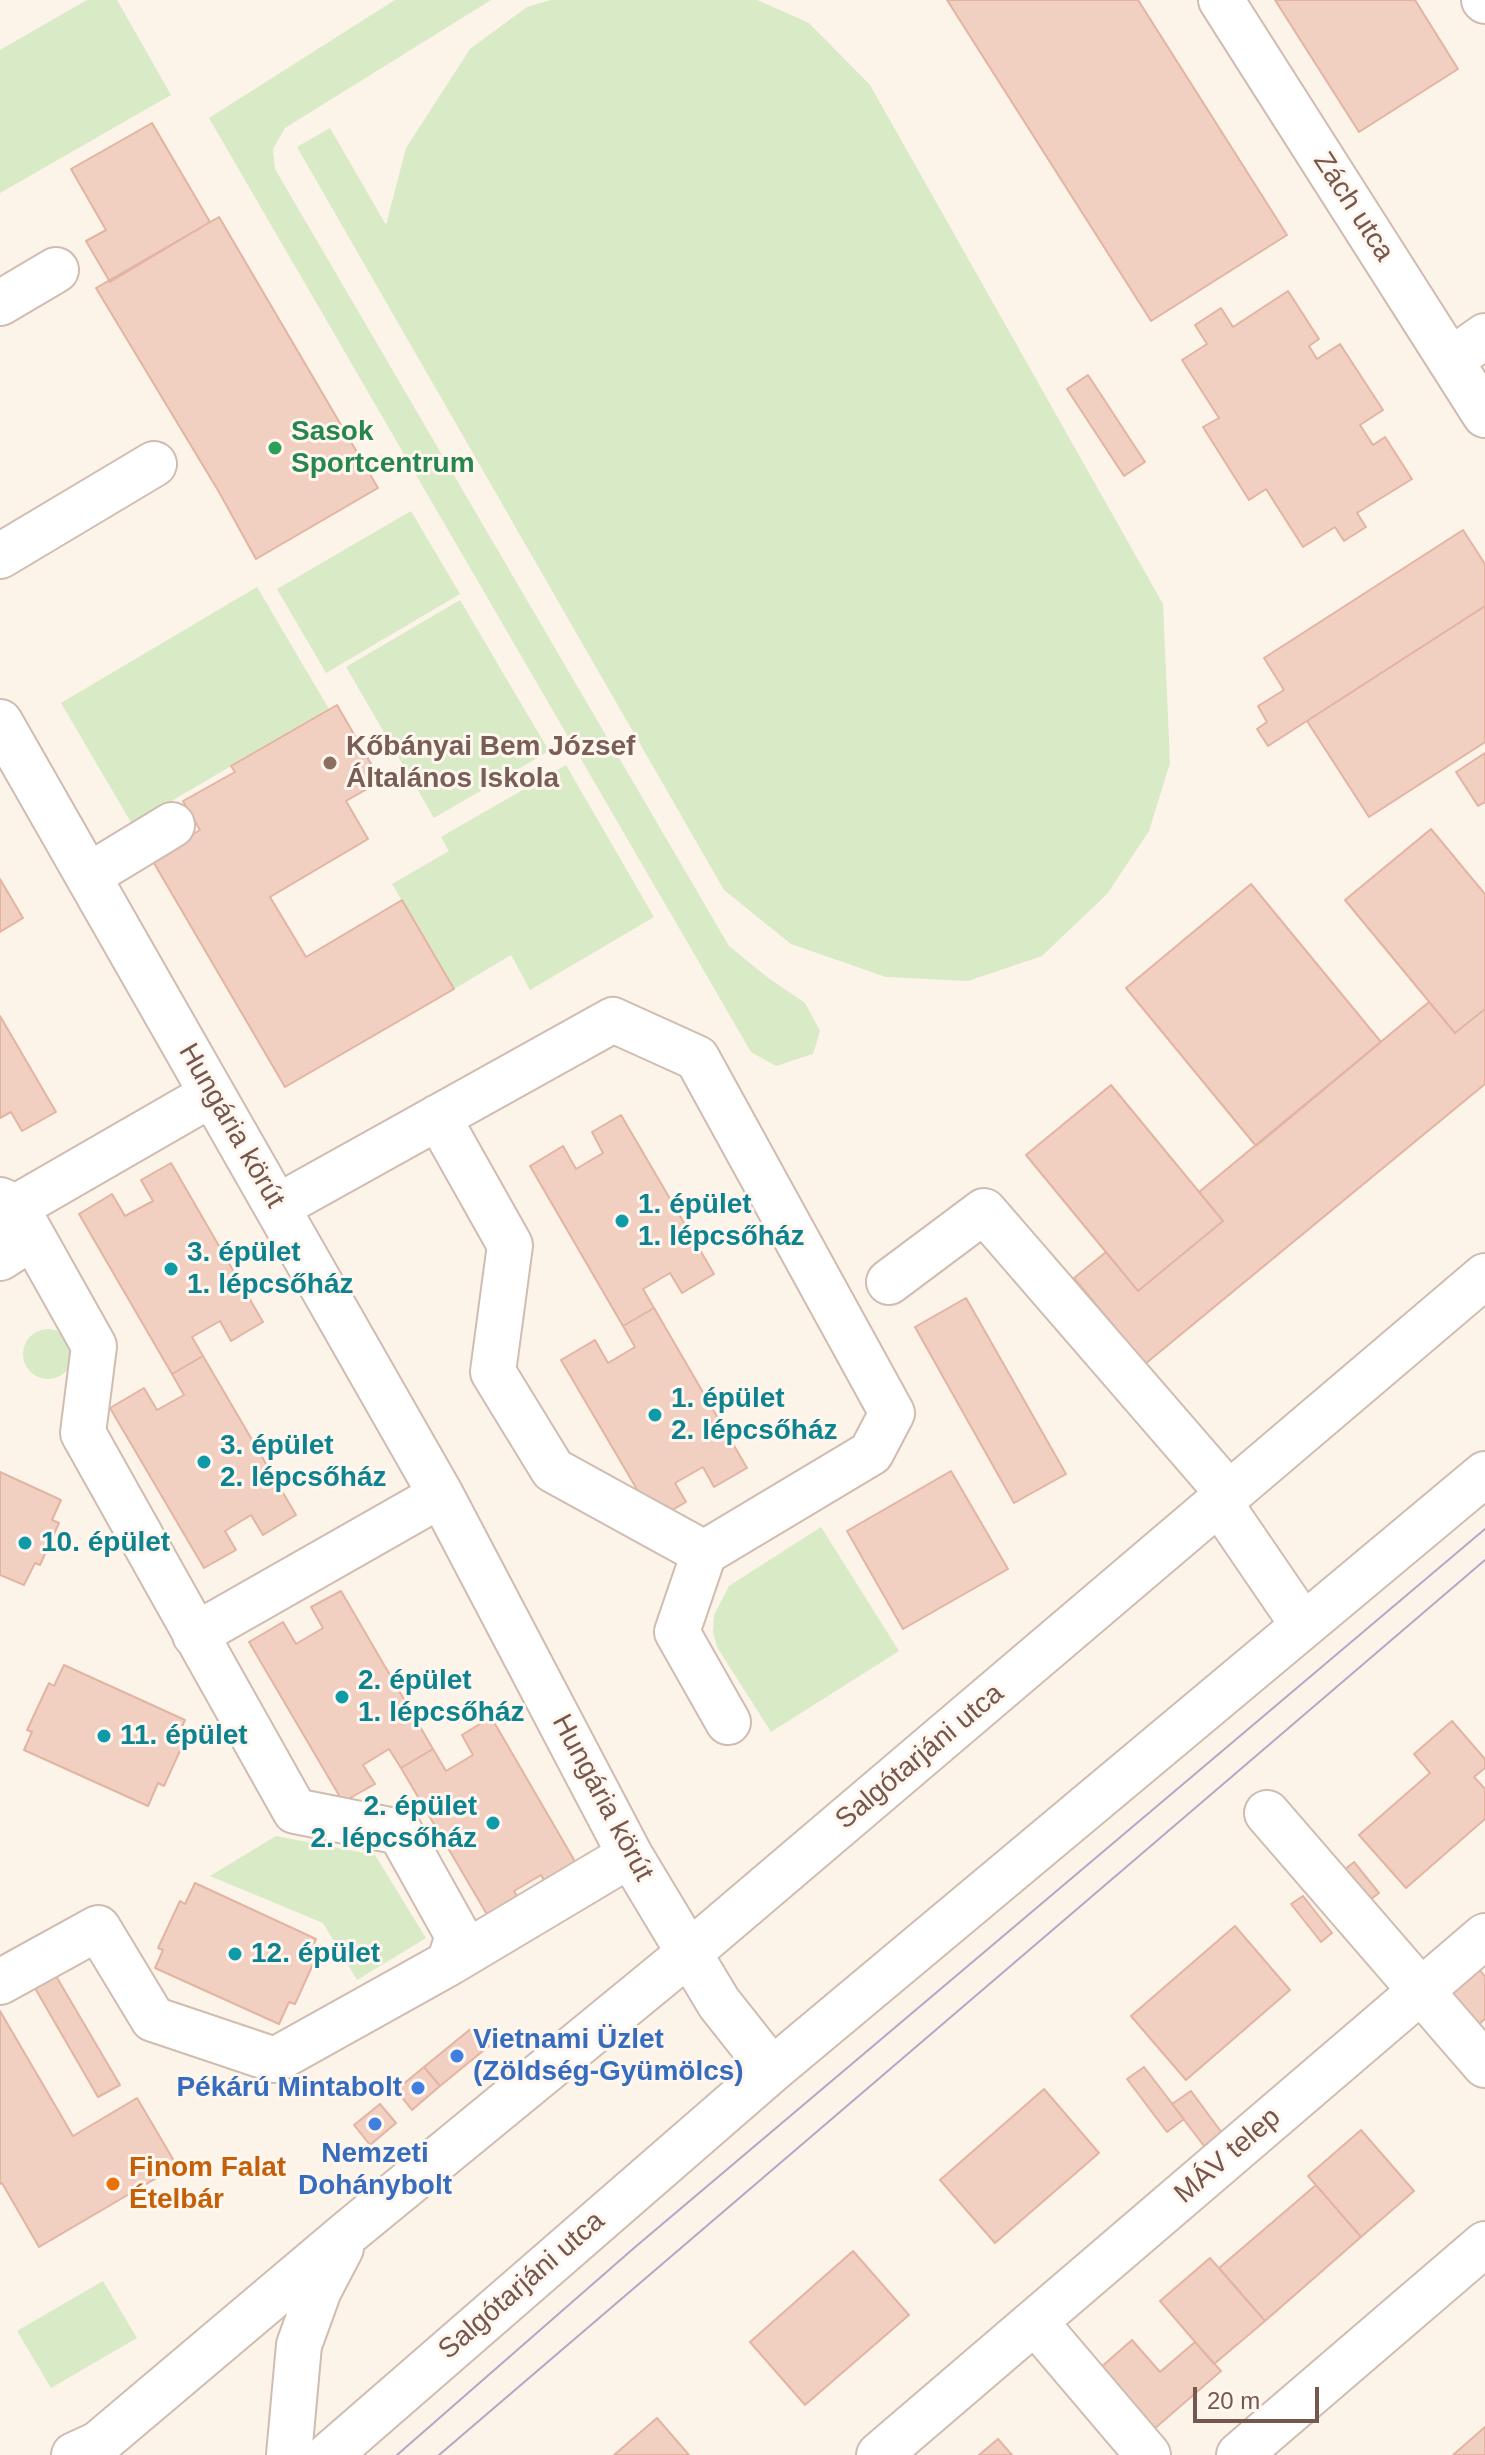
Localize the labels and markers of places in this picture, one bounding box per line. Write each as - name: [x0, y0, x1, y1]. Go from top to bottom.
- place label: Sasok Sportcentrum: [291, 415, 475, 481]
- marker: Sasok Sportcentrum: [266, 439, 284, 457]
- place label: Kőbányai Bem József Általános Iskola: [346, 730, 635, 796]
- marker: Kőbányai Bem József Általános Iskola: [321, 754, 339, 772]
- place label: 1. épület 1. lépcsőház: [638, 1188, 805, 1254]
- marker: 1. épület 1. lépcsőház: [613, 1212, 631, 1230]
- place label: 3. épület 1. lépcsőház: [187, 1236, 354, 1302]
- marker: 3. épület 1. lépcsőház: [162, 1260, 180, 1278]
- place label: 1. épület 2. lépcsőház: [671, 1382, 838, 1448]
- marker: 1. épület 2. lépcsőház: [646, 1406, 664, 1424]
- place label: 3. épület 2. lépcsőház: [220, 1429, 387, 1495]
- marker: 3. épület 2. lépcsőház: [195, 1453, 213, 1471]
- place label: 10. épület: [41, 1526, 170, 1560]
- marker: 10. épület: [16, 1534, 34, 1552]
- place label: 2. épület 1. lépcsőház: [358, 1664, 525, 1730]
- marker: 2. épület 1. lépcsőház: [333, 1688, 351, 1706]
- place label: 11. épület: [120, 1719, 248, 1753]
- marker: 11. épület: [95, 1727, 113, 1745]
- place label: 2. épület 2. lépcsőház: [310, 1790, 477, 1856]
- marker: 2. épület 2. lépcsőház: [484, 1814, 502, 1832]
- place label: 12. épület: [251, 1937, 380, 1971]
- marker: 12. épület: [226, 1945, 244, 1963]
- place label: Vietnami Üzlet (Zöldség-Gyümölcs): [473, 2023, 744, 2089]
- marker: Vietnami Üzlet (Zöldség-Gyümölcs): [448, 2047, 466, 2065]
- place label: Pékárú Mintabolt: [176, 2071, 402, 2105]
- marker: Pékárú Mintabolt: [409, 2079, 427, 2097]
- marker: Nemzeti Dohánybolt: [366, 2115, 384, 2133]
- place label: Nemzeti Dohánybolt: [298, 2137, 452, 2203]
- place label: Finom Falat Ételbár: [129, 2151, 286, 2217]
- marker: Finom Falat Ételbár: [104, 2175, 122, 2193]

